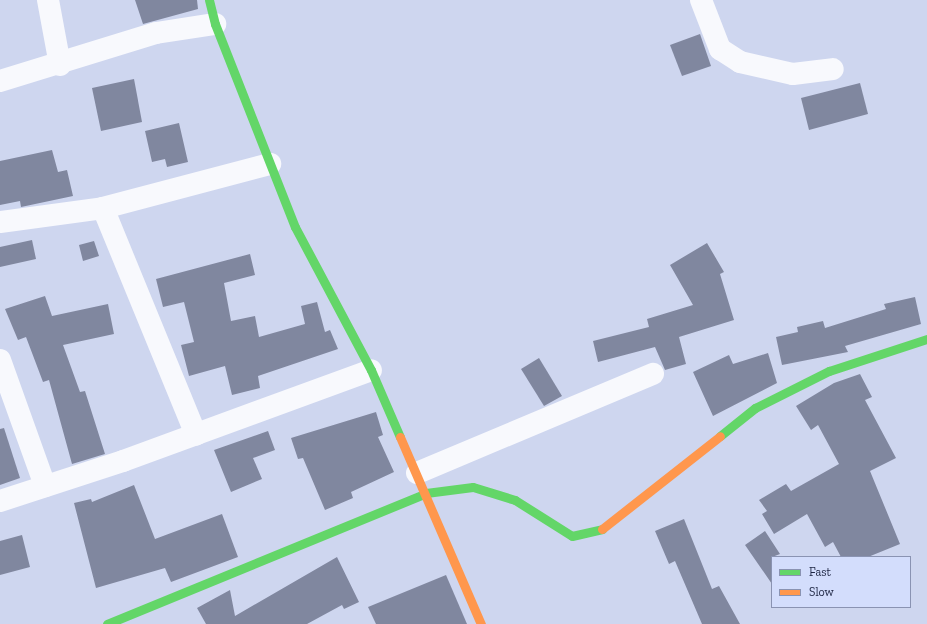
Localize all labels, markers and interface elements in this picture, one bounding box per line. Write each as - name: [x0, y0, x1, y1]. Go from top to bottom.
- legend: [771, 556, 911, 608]
- text: Fast: [809, 565, 831, 579]
- text: Slow: [809, 585, 834, 599]

